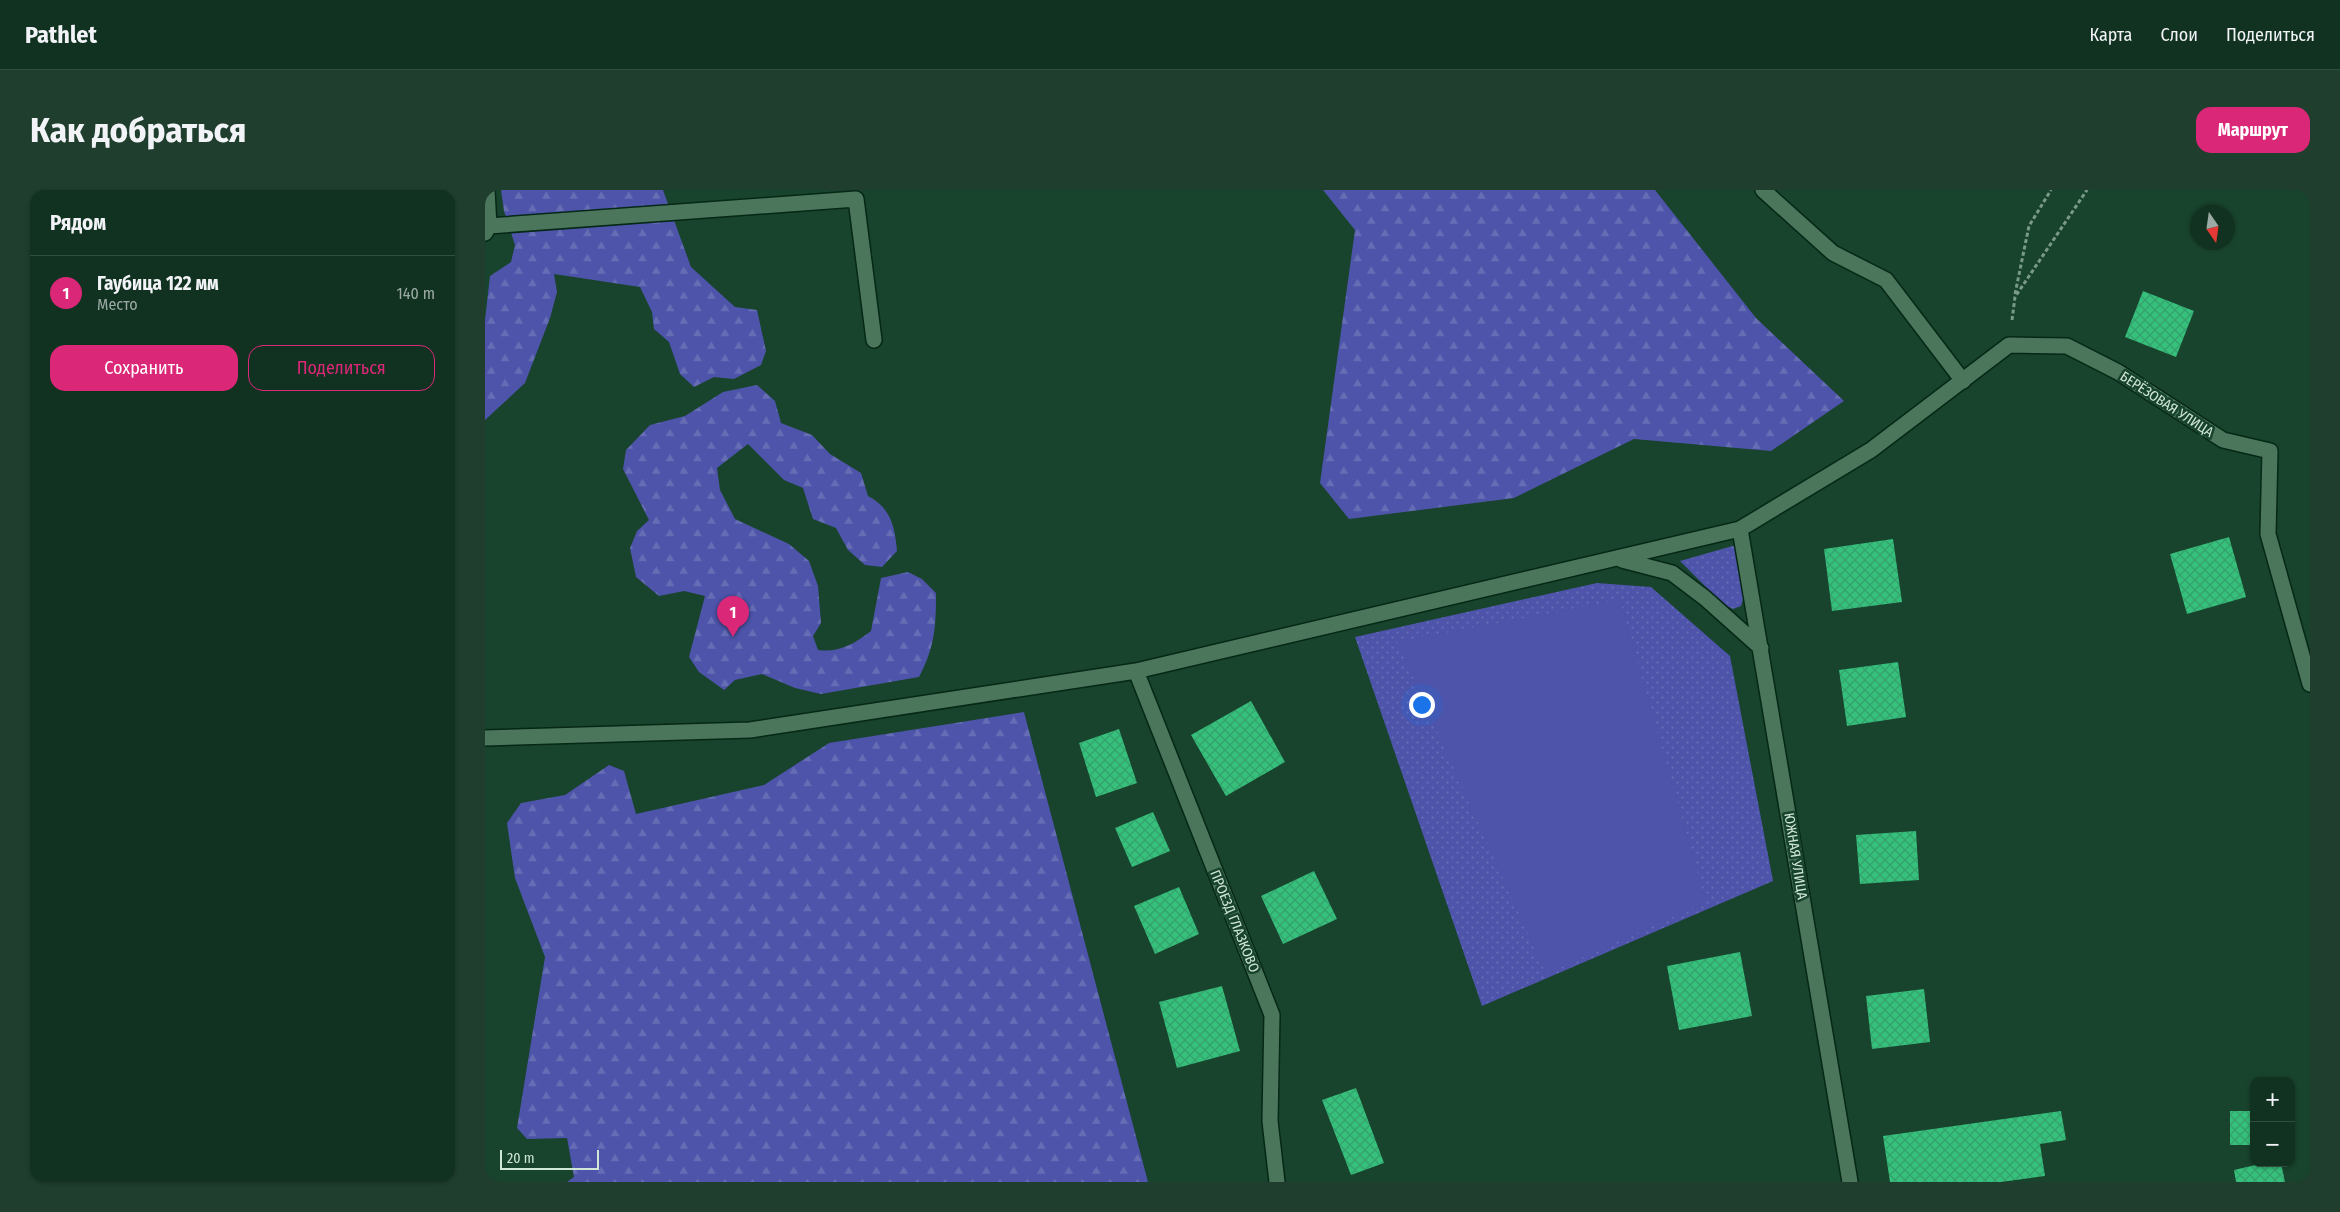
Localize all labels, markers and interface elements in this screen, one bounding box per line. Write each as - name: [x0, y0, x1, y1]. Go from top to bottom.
- text: Pathlet: [25, 21, 97, 49]
- text: Карта: [2089, 24, 2132, 46]
- text: Слои: [2160, 24, 2198, 46]
- text: Поделиться: [2226, 24, 2315, 46]
- button: Маршрут: [2196, 107, 2310, 153]
- text: Как добраться: [30, 109, 247, 151]
- north arrow: [2190, 205, 2235, 250]
- text: Рядом: [50, 210, 106, 236]
- text: Гаубица 122 мм: [97, 272, 219, 295]
- text: 1: [63, 284, 69, 303]
- text: 140 m: [397, 284, 435, 303]
- text: Место: [97, 295, 138, 314]
- button: Сохранить: [50, 345, 238, 391]
- button: Поделиться: [248, 345, 435, 391]
- street label: БЕРЁЗОВАЯ УЛИЦА: [2117, 368, 2217, 441]
- pin: 1: [717, 596, 749, 637]
- your location: [1409, 692, 1435, 718]
- street label: ЮЖНАЯ УЛИЦА: [1780, 812, 1811, 901]
- street label: ПРОЕЗД ГЛАЗКОВО: [1206, 868, 1263, 975]
- map controls: [2250, 1077, 2295, 1167]
- button: +: [2250, 1077, 2295, 1122]
- button: −: [2250, 1122, 2295, 1167]
- scale bar: [500, 1147, 599, 1170]
- text: 20 m: [507, 1150, 535, 1167]

